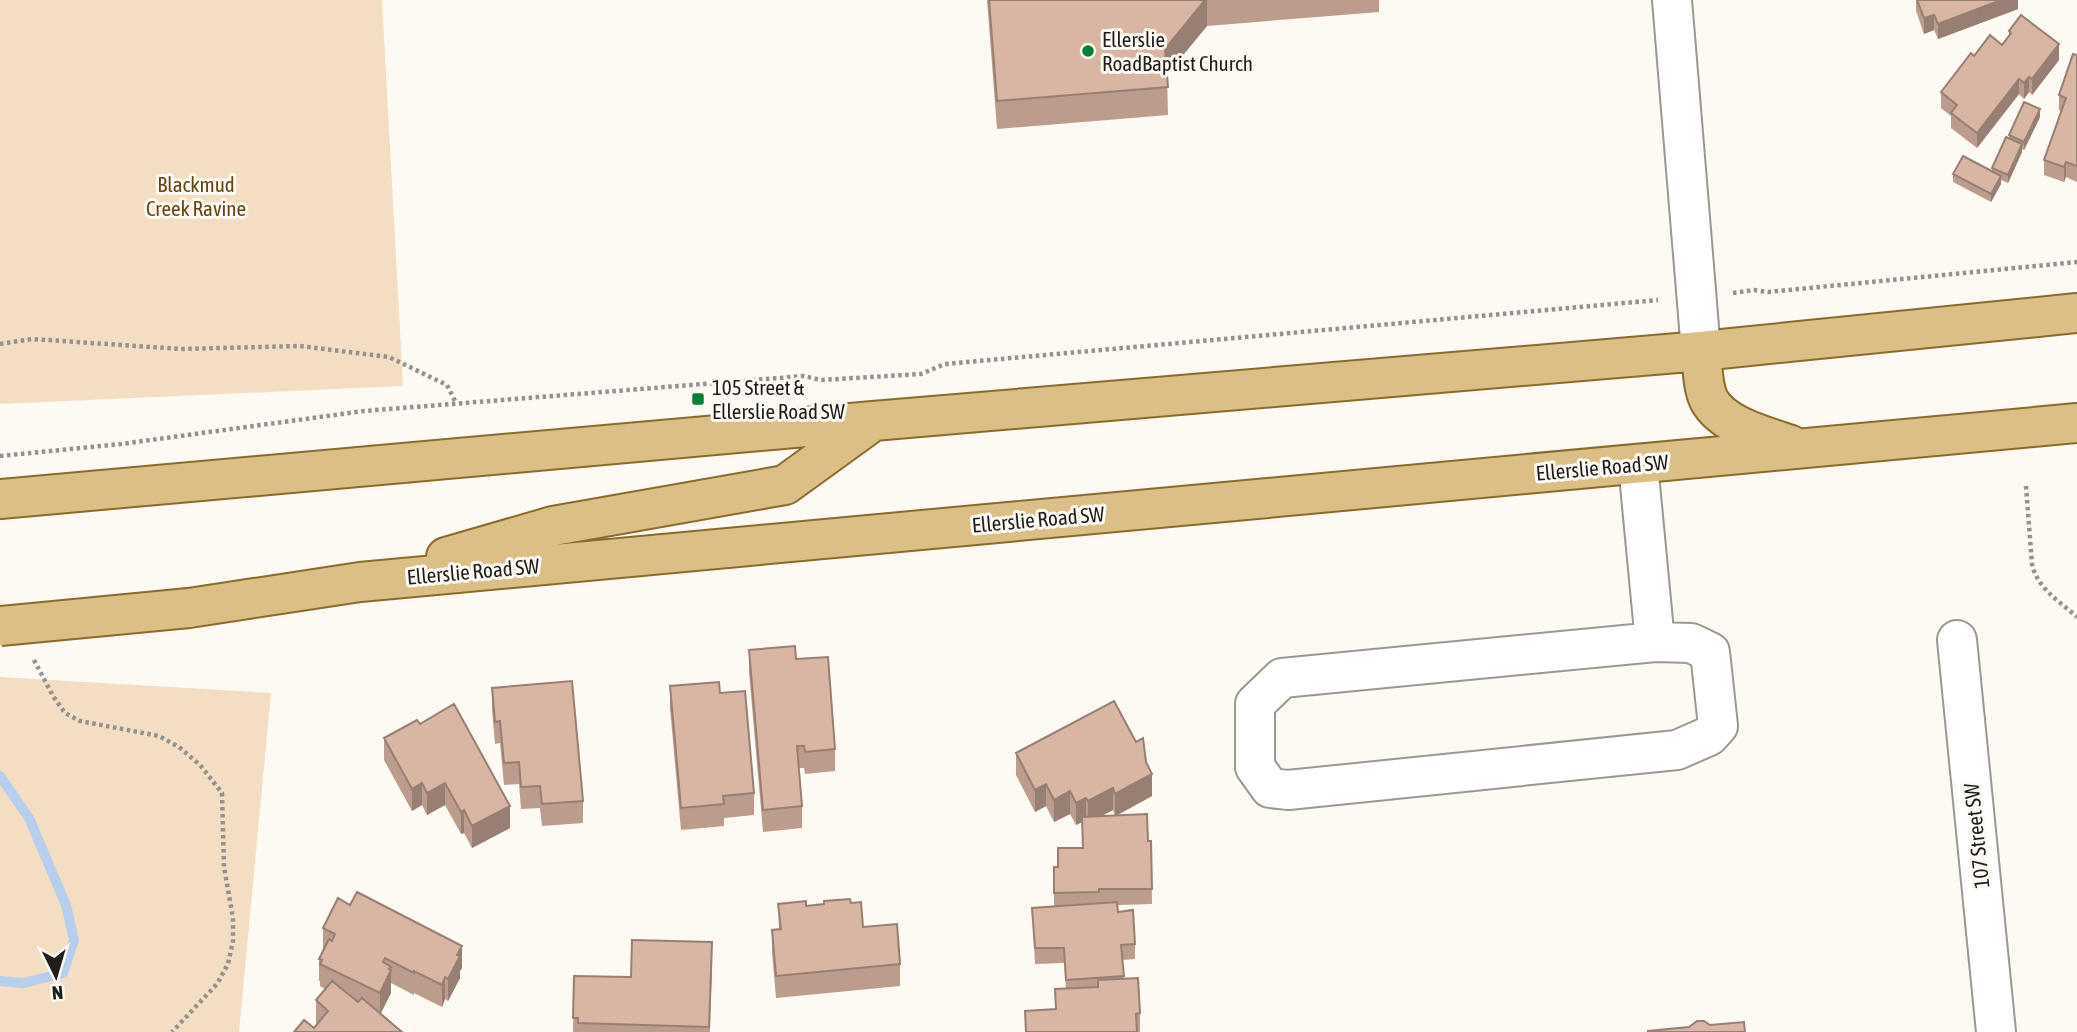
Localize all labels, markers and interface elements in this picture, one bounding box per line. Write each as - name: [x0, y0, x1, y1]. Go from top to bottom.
- place label: Ellerslie RoadBaptist Church: [1102, 27, 1253, 75]
- marker: Ellerslie RoadBaptist Church: [1080, 43, 1096, 59]
- park label: Blackmud Creek Ravine: [146, 172, 246, 220]
- place label: 105 Street & Ellerslie Road SW: [712, 375, 846, 423]
- marker: 105 Street & Ellerslie Road SW: [690, 391, 706, 407]
- street label: Ellerslie Road SW: [1535, 449, 1670, 485]
- street label: Ellerslie Road SW: [971, 501, 1106, 537]
- street label: Ellerslie Road SW: [406, 553, 541, 589]
- street label: 107 Street SW: [1958, 782, 1993, 890]
- north arrow: [21, 941, 91, 1011]
- text: N: [51, 981, 64, 1004]

